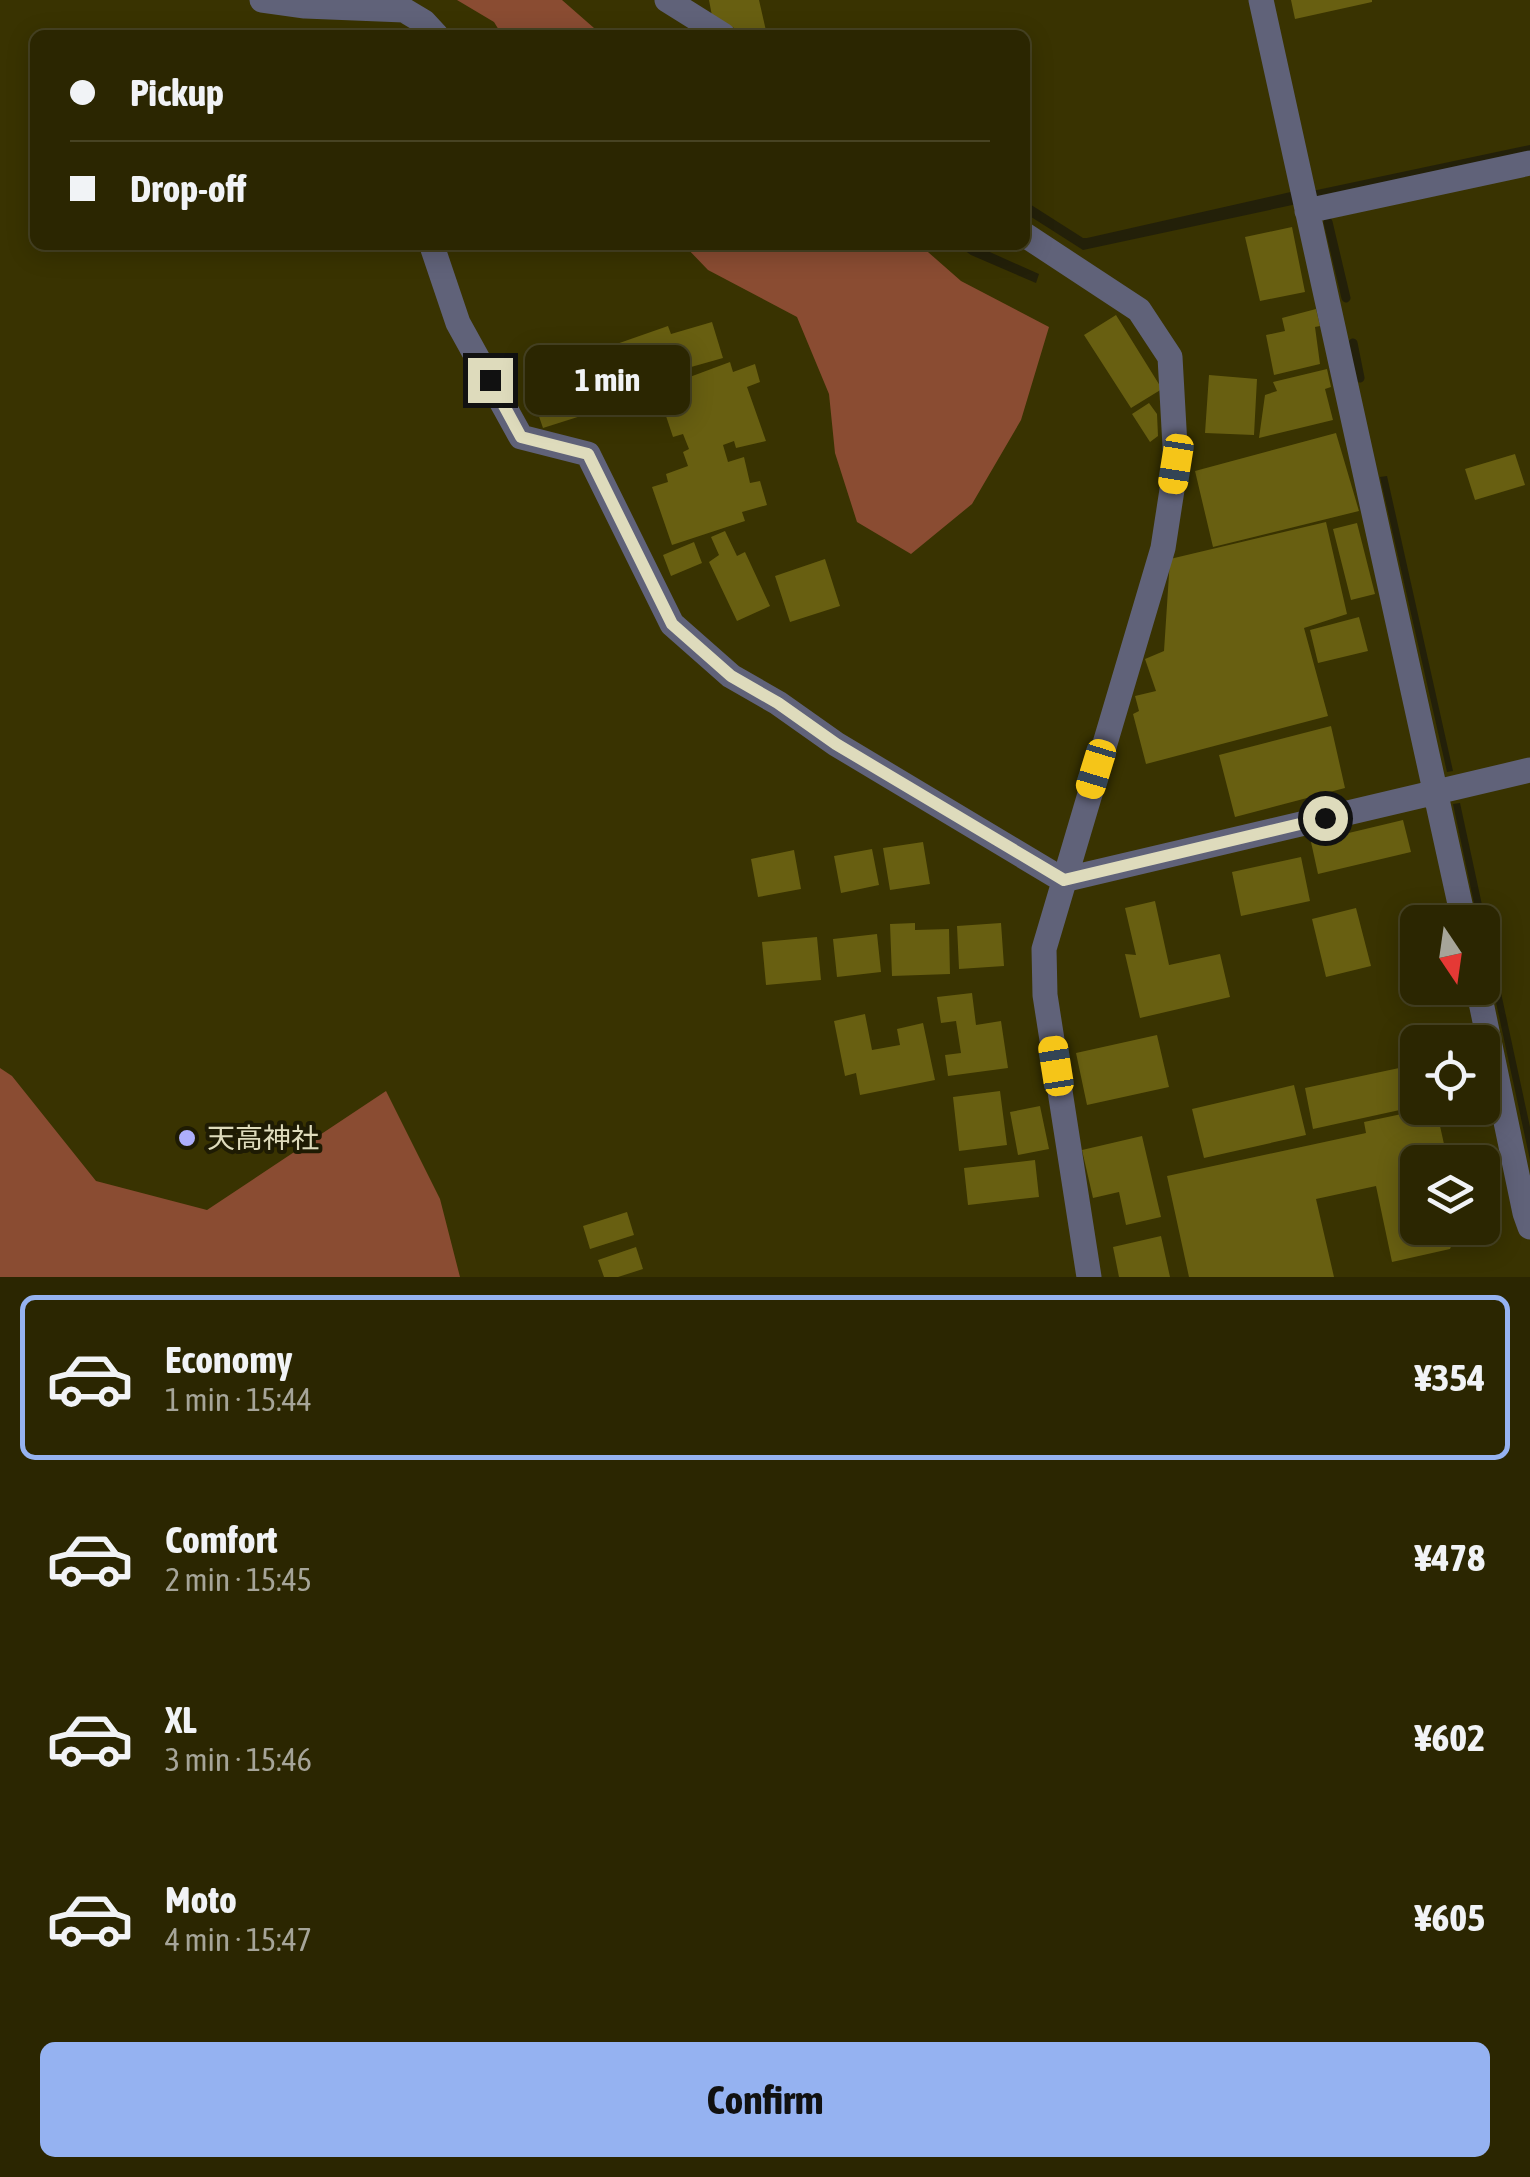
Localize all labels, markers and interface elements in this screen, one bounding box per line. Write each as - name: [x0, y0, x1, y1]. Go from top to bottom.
- text: Pickup: [130, 71, 224, 114]
- text: Drop-off: [130, 167, 246, 210]
- callout: 1 min: [525, 345, 690, 415]
- route end: [468, 358, 513, 403]
- text: 1 min: [575, 361, 640, 398]
- car: [1156, 432, 1196, 496]
- car: [1073, 736, 1119, 802]
- route start: [1303, 796, 1348, 841]
- north arrow: [1400, 905, 1500, 1005]
- map controls: [1400, 905, 1500, 1245]
- button: locate: [1400, 1025, 1500, 1125]
- car: [1036, 1034, 1076, 1098]
- place label: 天高神社: [207, 1122, 319, 1154]
- marker: 天高神社: [176, 1127, 198, 1149]
- button: layers: [1400, 1145, 1500, 1245]
- icon: car: [45, 1333, 135, 1423]
- text: Economy: [165, 1338, 292, 1381]
- text: ¥354: [1415, 1356, 1485, 1399]
- text: 1 min · 15:44: [165, 1381, 312, 1418]
- icon: car: [45, 1513, 135, 1603]
- text: Comfort: [165, 1518, 277, 1561]
- text: ¥478: [1415, 1536, 1485, 1579]
- text: 2 min · 15:45: [165, 1561, 312, 1598]
- icon: car: [45, 1693, 135, 1783]
- text: XL: [165, 1698, 197, 1741]
- text: ¥602: [1415, 1716, 1485, 1759]
- text: 3 min · 15:46: [165, 1741, 312, 1778]
- icon: car: [45, 1873, 135, 1963]
- text: Moto: [165, 1878, 237, 1921]
- text: ¥605: [1415, 1896, 1485, 1939]
- text: 4 min · 15:47: [165, 1921, 312, 1958]
- button: Confirm: [40, 2042, 1490, 2157]

